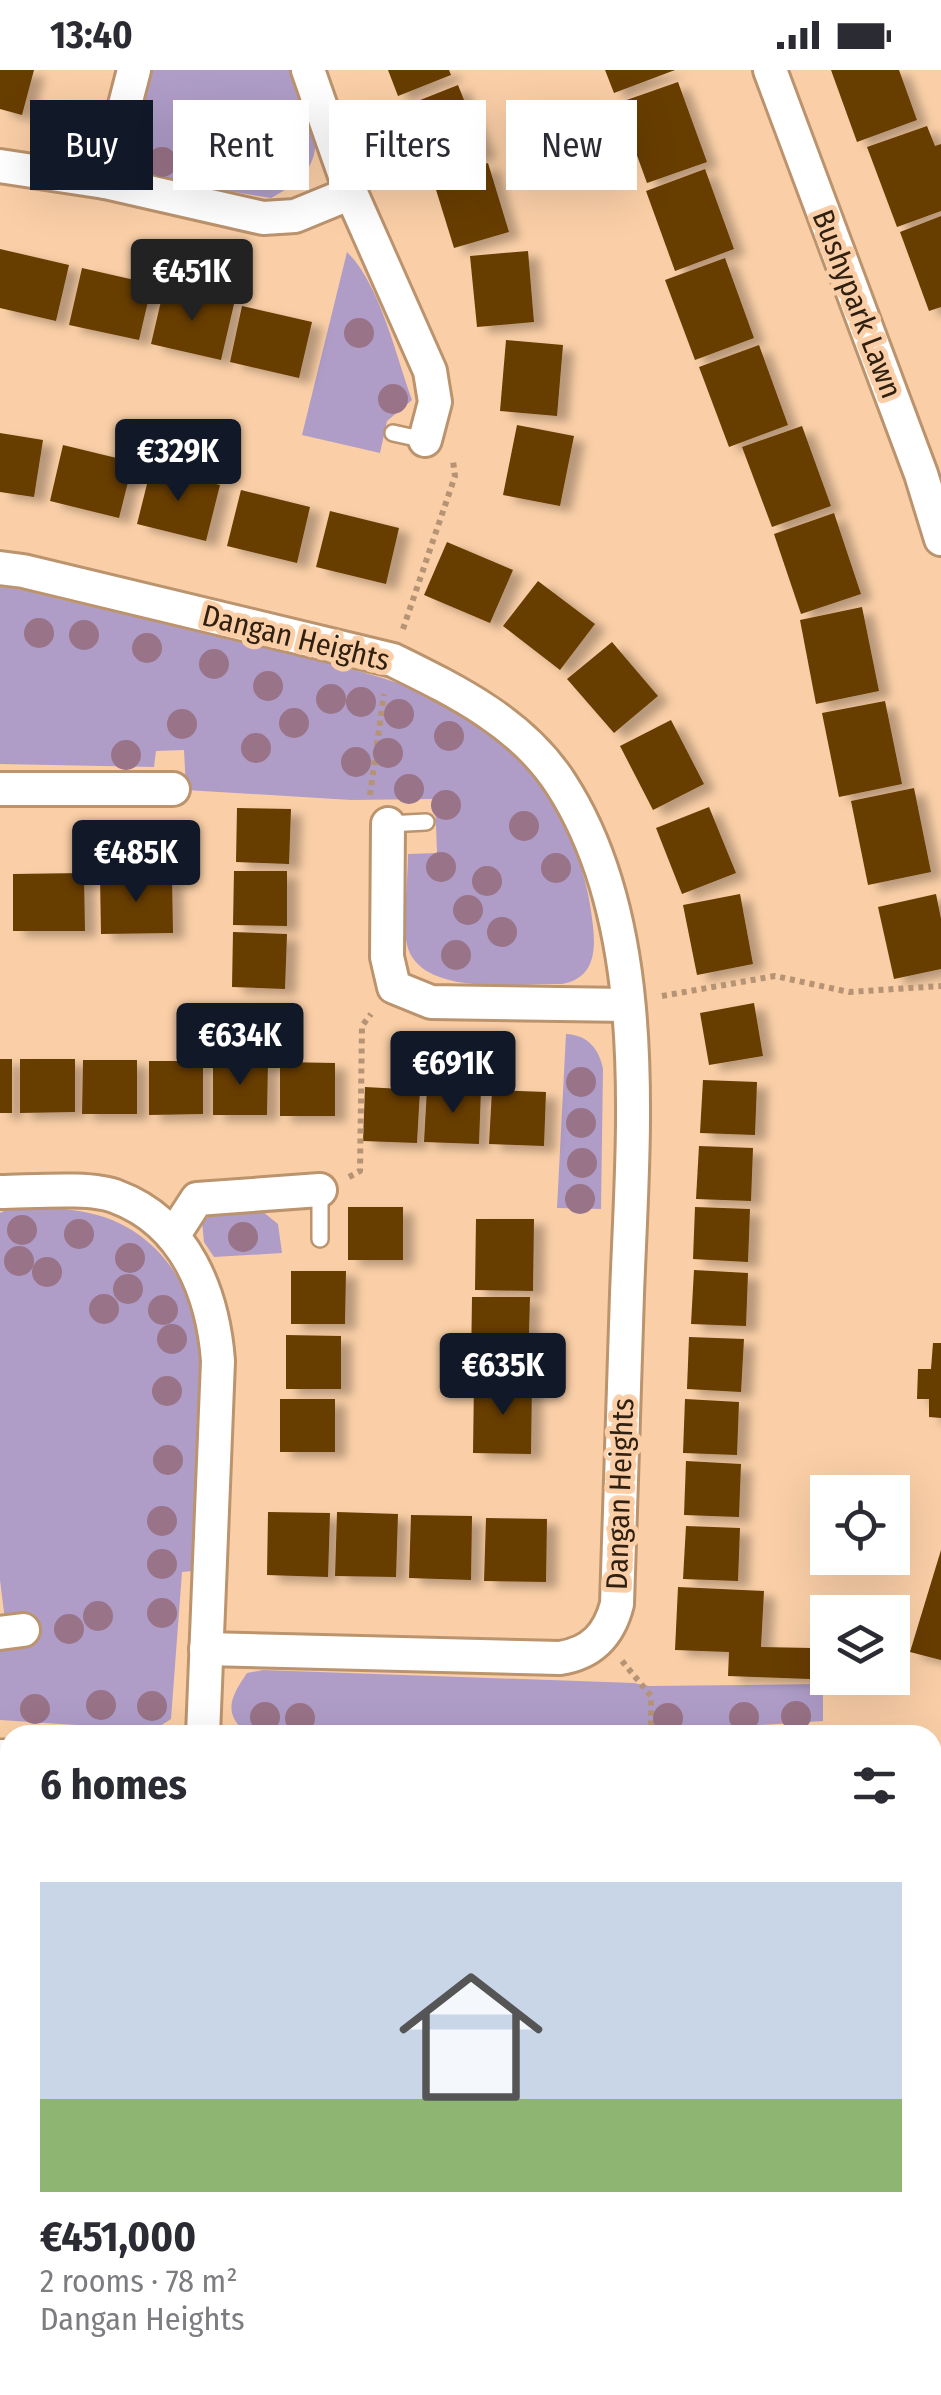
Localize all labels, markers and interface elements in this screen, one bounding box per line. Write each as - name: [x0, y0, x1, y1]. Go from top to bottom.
- text: 13:40: [50, 12, 133, 58]
- chip: Buy: [30, 100, 153, 190]
- chip: Rent: [173, 100, 309, 190]
- chip: Filters: [329, 100, 486, 190]
- chip: New: [506, 100, 637, 190]
- street label: Bushypark Lawn: [805, 205, 909, 403]
- pin: €451K: [122, 239, 262, 324]
- text: €451K: [153, 252, 231, 290]
- pin: €329K: [108, 419, 248, 504]
- text: €329K: [137, 432, 219, 470]
- street label: Dangan Heights: [199, 597, 393, 679]
- pin: €485K: [66, 820, 206, 905]
- text: €485K: [94, 833, 178, 871]
- pin: €634K: [170, 1003, 310, 1088]
- text: €634K: [198, 1016, 282, 1054]
- pin: €691K: [383, 1031, 523, 1116]
- text: €691K: [412, 1044, 494, 1082]
- pin: €635K: [433, 1333, 573, 1418]
- text: €635K: [462, 1346, 544, 1384]
- street label: Dangan Heights: [599, 1398, 641, 1590]
- map controls: [810, 1475, 910, 1695]
- button: locate: [810, 1475, 910, 1575]
- button: layers: [810, 1595, 910, 1695]
- icon: filters: [847, 1758, 902, 1813]
- text: 6 homes: [40, 1760, 187, 1810]
- icon: home: [381, 1947, 561, 2127]
- text: €451,000: [40, 2212, 196, 2262]
- text: 2 rooms · 78 m²: [40, 2262, 238, 2300]
- text: Dangan Heights: [40, 2300, 245, 2338]

